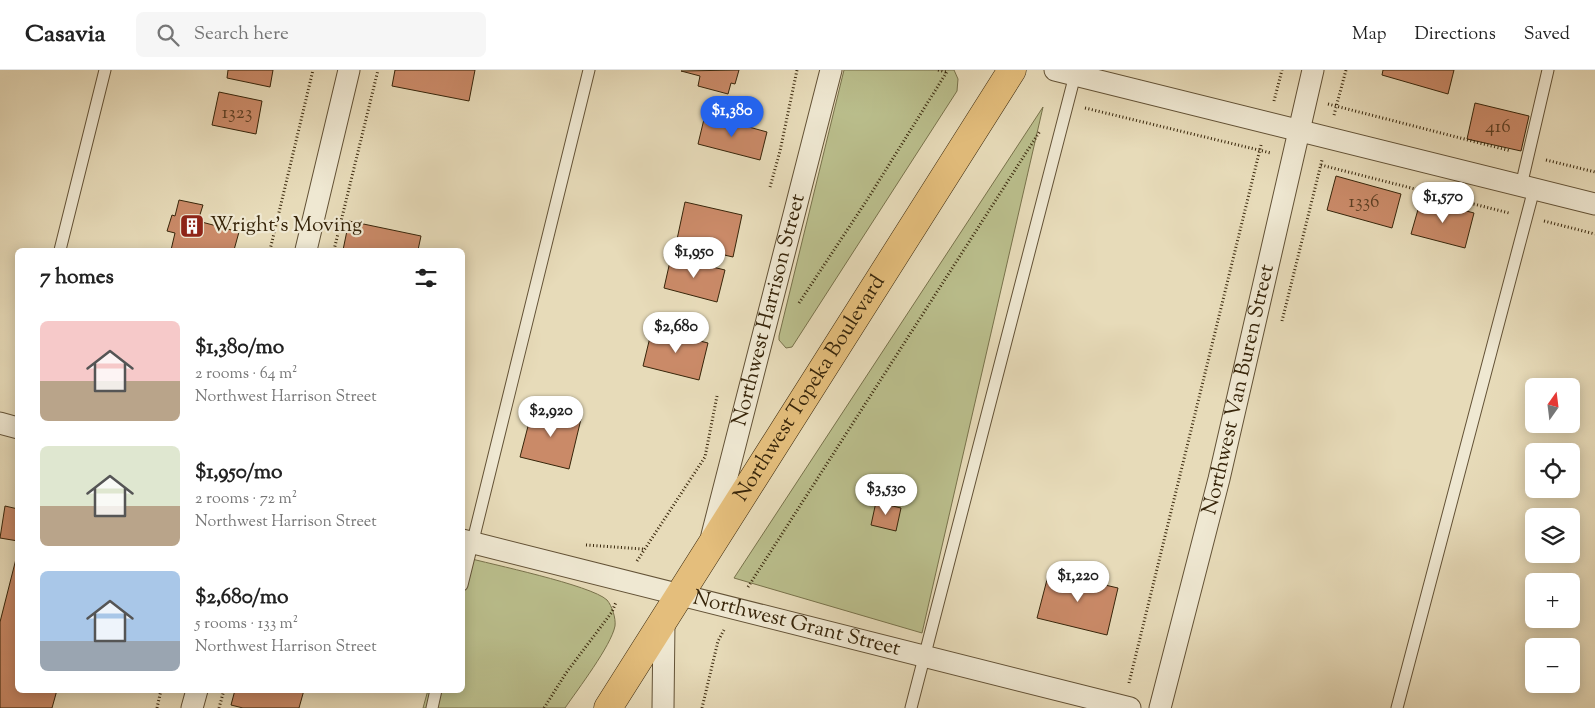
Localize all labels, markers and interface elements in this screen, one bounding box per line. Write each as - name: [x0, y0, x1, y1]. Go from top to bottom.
- search box: [136, 12, 486, 57]
- text: Casavia: [25, 18, 106, 52]
- icon: search: [154, 21, 182, 49]
- text: Search here: [194, 21, 289, 48]
- text: Map: [1352, 22, 1387, 48]
- text: Directions: [1415, 22, 1496, 48]
- text: Saved: [1524, 22, 1570, 48]
- pin: $1,380: [691, 96, 773, 138]
- house number: 1323: [222, 100, 252, 127]
- text: $1,380: [712, 100, 752, 123]
- house number: 416: [1485, 114, 1511, 141]
- pin: $1,570: [1402, 182, 1484, 224]
- text: $1,570: [1423, 186, 1463, 209]
- house number: 1336: [1348, 189, 1380, 216]
- street label: Northwest Harrison Street: [725, 191, 814, 430]
- place label: Wright's Moving: [210, 211, 362, 241]
- building icon: Wright's Moving: [179, 213, 205, 239]
- pin: $1,950: [653, 236, 735, 279]
- text: $1,950: [674, 241, 714, 264]
- street label: Northwest Van Buren Street: [1195, 261, 1283, 518]
- text: 7 homes: [40, 263, 114, 293]
- icon: filters: [412, 264, 440, 292]
- street label: Northwest Topeka Boulevard: [727, 269, 893, 508]
- pin: $2,680: [635, 312, 717, 354]
- text: $2,680: [654, 316, 698, 339]
- text: $1,380/mo: [195, 333, 284, 363]
- icon: home: [80, 341, 140, 401]
- text: 2 rooms · 64 m²: [195, 363, 298, 386]
- north arrow: [1525, 378, 1580, 432]
- map controls: [1525, 378, 1580, 693]
- text: Northwest Harrison Street: [195, 386, 377, 409]
- pin: $2,920: [510, 396, 592, 438]
- text: $2,920: [529, 400, 573, 423]
- button: locate: [1525, 443, 1580, 498]
- text: $1,950/mo: [195, 458, 282, 488]
- icon: home: [80, 466, 140, 526]
- pin: $3,530: [845, 474, 927, 516]
- text: $3,530: [866, 478, 906, 501]
- text: 2 rooms · 72 m²: [195, 488, 297, 511]
- button: layers: [1525, 508, 1580, 563]
- text: Northwest Harrison Street: [195, 511, 377, 534]
- pin: $1,220: [1037, 560, 1119, 603]
- text: $1,220: [1057, 565, 1099, 588]
- button: +: [1525, 573, 1580, 628]
- text: $2,680/mo: [195, 583, 288, 613]
- street label: Northwest Grant Street: [690, 584, 903, 665]
- icon: home: [80, 591, 140, 651]
- text: 5 rooms · 133 m²: [195, 613, 298, 636]
- text: Northwest Harrison Street: [195, 636, 377, 659]
- button: −: [1525, 638, 1580, 693]

